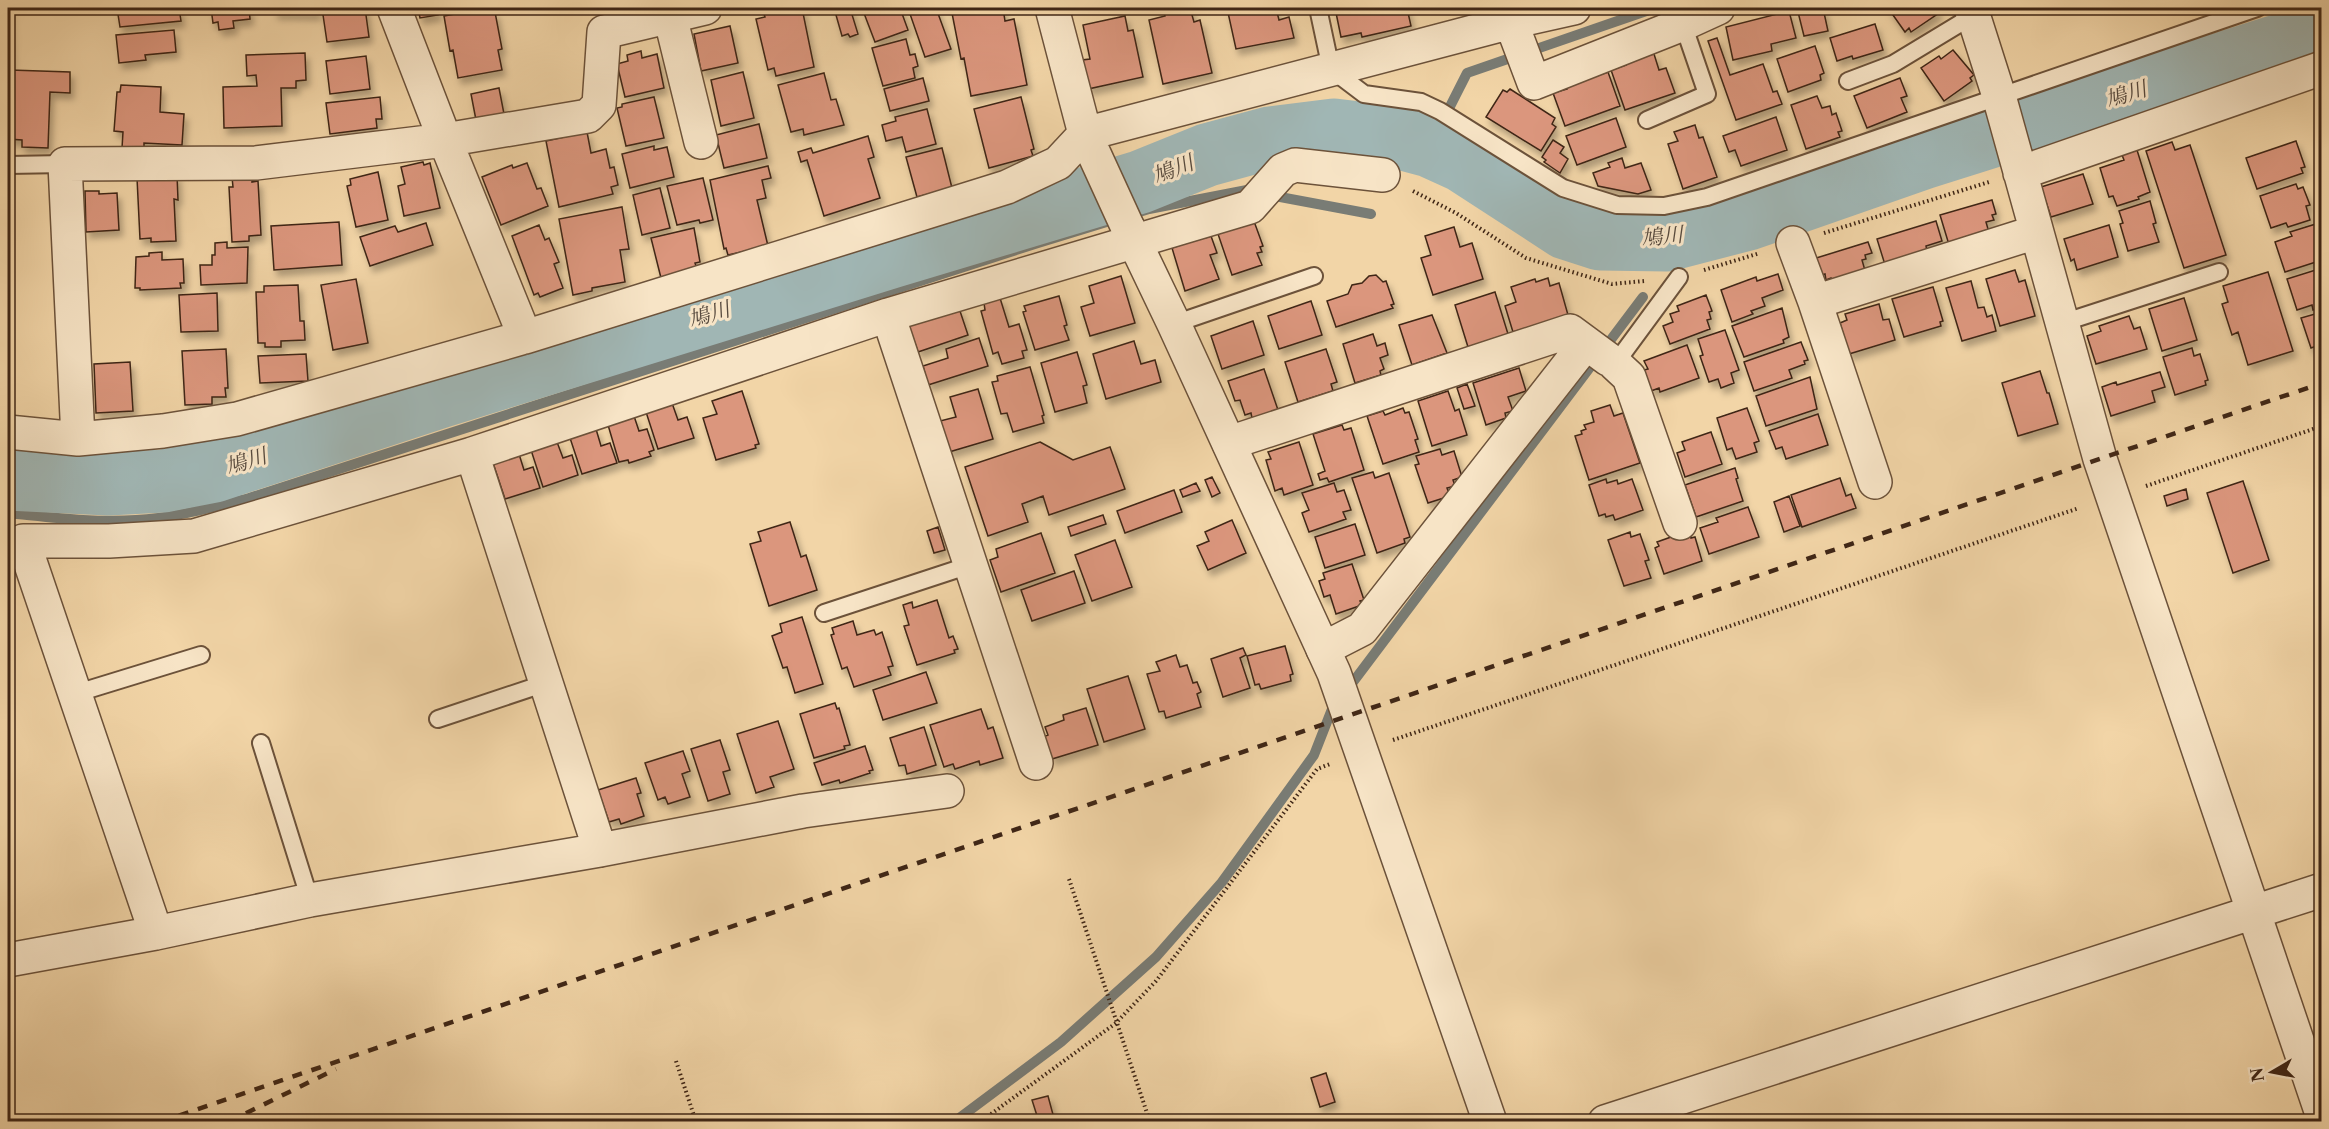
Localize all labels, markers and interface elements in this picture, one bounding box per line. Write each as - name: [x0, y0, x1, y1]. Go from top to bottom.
- water label: 鳩川: [2102, 75, 2152, 112]
- water label: 鳩川: [1149, 149, 1199, 188]
- water label: 鳩川: [1640, 221, 1686, 251]
- water label: 鳩川: [685, 295, 735, 332]
- water label: 鳩川: [222, 442, 272, 479]
- north arrow: [2242, 1042, 2302, 1102]
- text: N: [2246, 1066, 2268, 1083]

